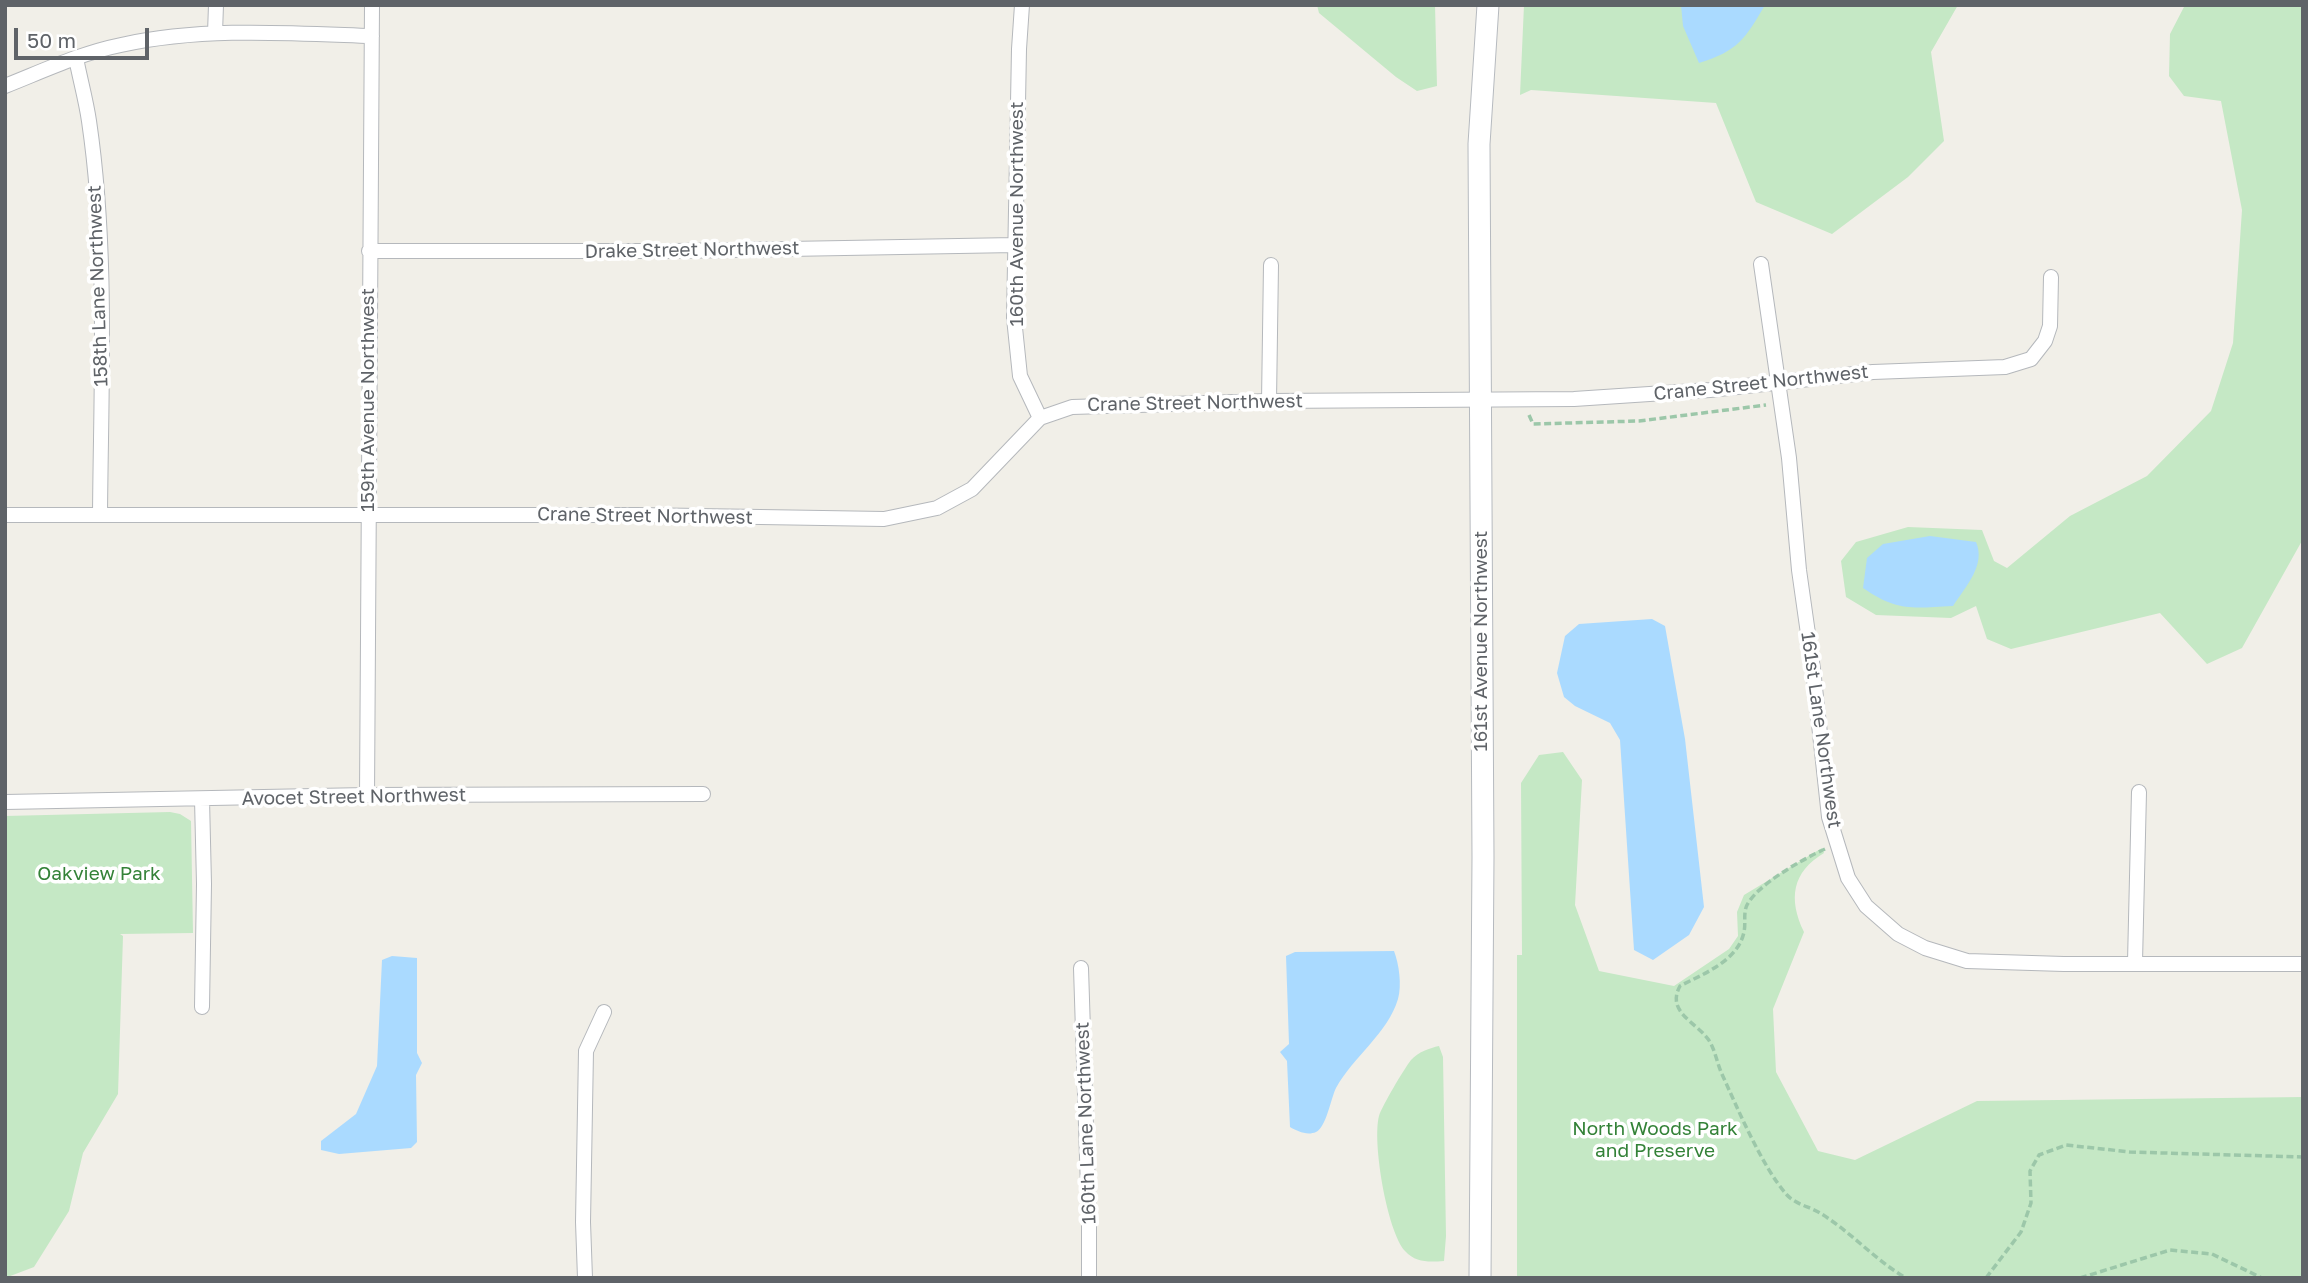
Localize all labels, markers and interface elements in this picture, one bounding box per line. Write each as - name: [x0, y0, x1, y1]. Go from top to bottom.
- scale bar: [18, 14, 152, 58]
- text: 50 m: [27, 27, 76, 53]
- street label: 160th Avenue Northwest: [1006, 102, 1028, 326]
- street label: 158th Lane Northwest: [83, 185, 113, 387]
- street label: Drake Street Northwest: [584, 237, 800, 263]
- street label: 159th Avenue Northwest: [357, 288, 379, 512]
- street label: Crane Street Northwest: [1652, 360, 1870, 406]
- street label: Crane Street Northwest: [1087, 390, 1303, 416]
- street label: Crane Street Northwest: [537, 503, 753, 529]
- street label: 161st Avenue Northwest: [1470, 531, 1492, 751]
- street label: 161st Lane Northwest: [1796, 630, 1846, 830]
- street label: Avocet Street Northwest: [242, 784, 466, 810]
- park label: Oakview Park: [37, 863, 161, 885]
- street label: 160th Lane Northwest: [1071, 1021, 1101, 1225]
- park label: North Woods Park and Preserve: [1572, 1118, 1738, 1162]

